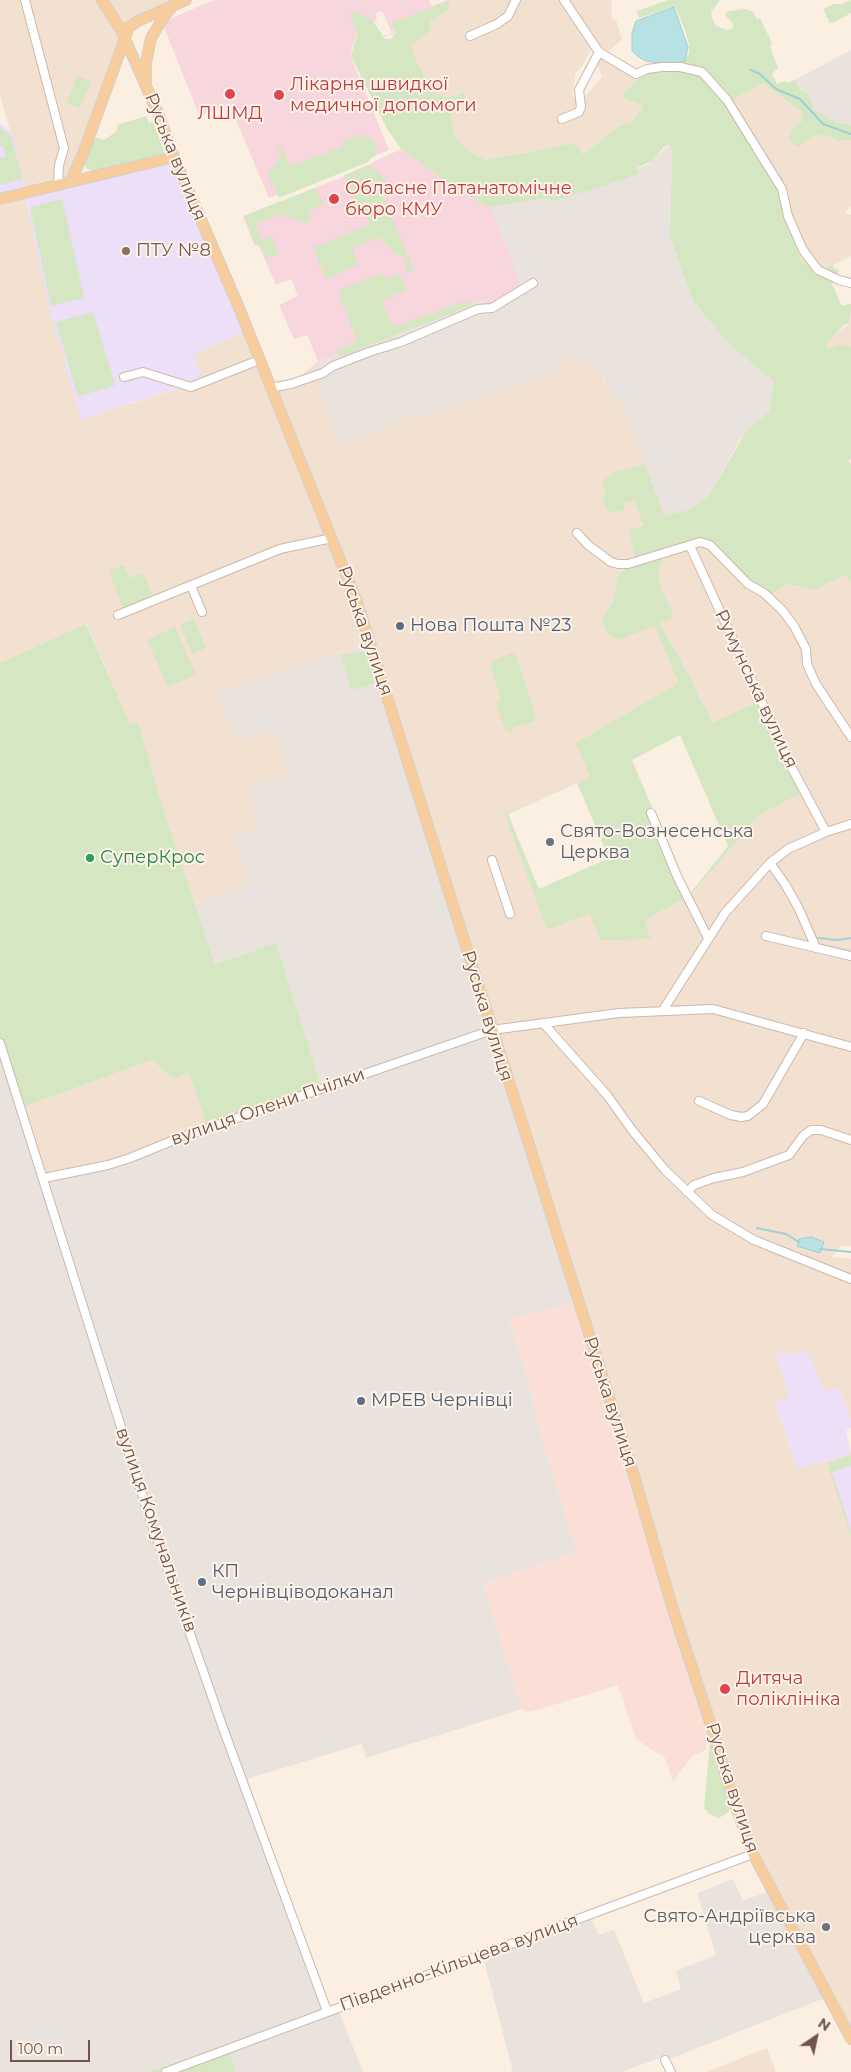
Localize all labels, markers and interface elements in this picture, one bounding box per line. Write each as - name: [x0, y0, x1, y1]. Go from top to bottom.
- place label: Лікарня швидкої медичної допомоги: [290, 74, 477, 116]
- marker: ЛШМД: [223, 87, 237, 101]
- marker: Лікарня швидкої медичної допомоги: [272, 88, 286, 102]
- street label: Руська вулиця: [140, 90, 210, 224]
- place label: ЛШМД: [197, 103, 263, 125]
- place label: Обласне Патанатомічне бюро КМУ: [345, 178, 572, 220]
- marker: Обласне Патанатомічне бюро КМУ: [327, 192, 341, 206]
- place label: ПТУ №8: [136, 240, 211, 262]
- marker: ПТУ №8: [120, 245, 132, 257]
- street label: Руська вулиця: [333, 563, 397, 699]
- street label: Румунська вулиця: [710, 606, 802, 772]
- place label: Нова Пошта №23: [410, 615, 571, 637]
- marker: Нова Пошта №23: [394, 620, 406, 632]
- place label: Свято-Вознесенська Церква: [560, 821, 753, 864]
- marker: Свято-Вознесенська Церква: [544, 836, 556, 848]
- place label: СуперКрос: [100, 847, 205, 869]
- marker: СуперКрос: [84, 852, 96, 864]
- street label: Руська вулиця: [457, 948, 517, 1084]
- street label: вулиця Олени Пчілки: [168, 1064, 368, 1150]
- street label: Руська вулиця: [579, 1334, 641, 1470]
- place label: МРЕВ Чернівці: [371, 1390, 513, 1412]
- marker: МРЕВ Чернівці: [355, 1395, 367, 1407]
- street label: вулиця Комунальників: [111, 1425, 201, 1635]
- place label: КП Чернівціводоканал: [212, 1561, 394, 1604]
- marker: КП Чернівціводоканал: [196, 1576, 208, 1588]
- place label: Дитяча поліклініка: [736, 1668, 840, 1710]
- marker: Дитяча поліклініка: [718, 1682, 732, 1696]
- street label: Руська вулиця: [701, 1720, 763, 1856]
- place label: Свято-Андріївська церква: [644, 1906, 816, 1948]
- street label: Південно-Кільцева вулиця: [337, 1910, 581, 2016]
- marker: Свято-Андріївська церква: [820, 1921, 832, 1933]
- north arrow: [791, 2012, 841, 2062]
- text: N: [815, 2014, 834, 2035]
- scale bar: [12, 2030, 92, 2062]
- text: 100 m: [18, 2039, 63, 2058]

